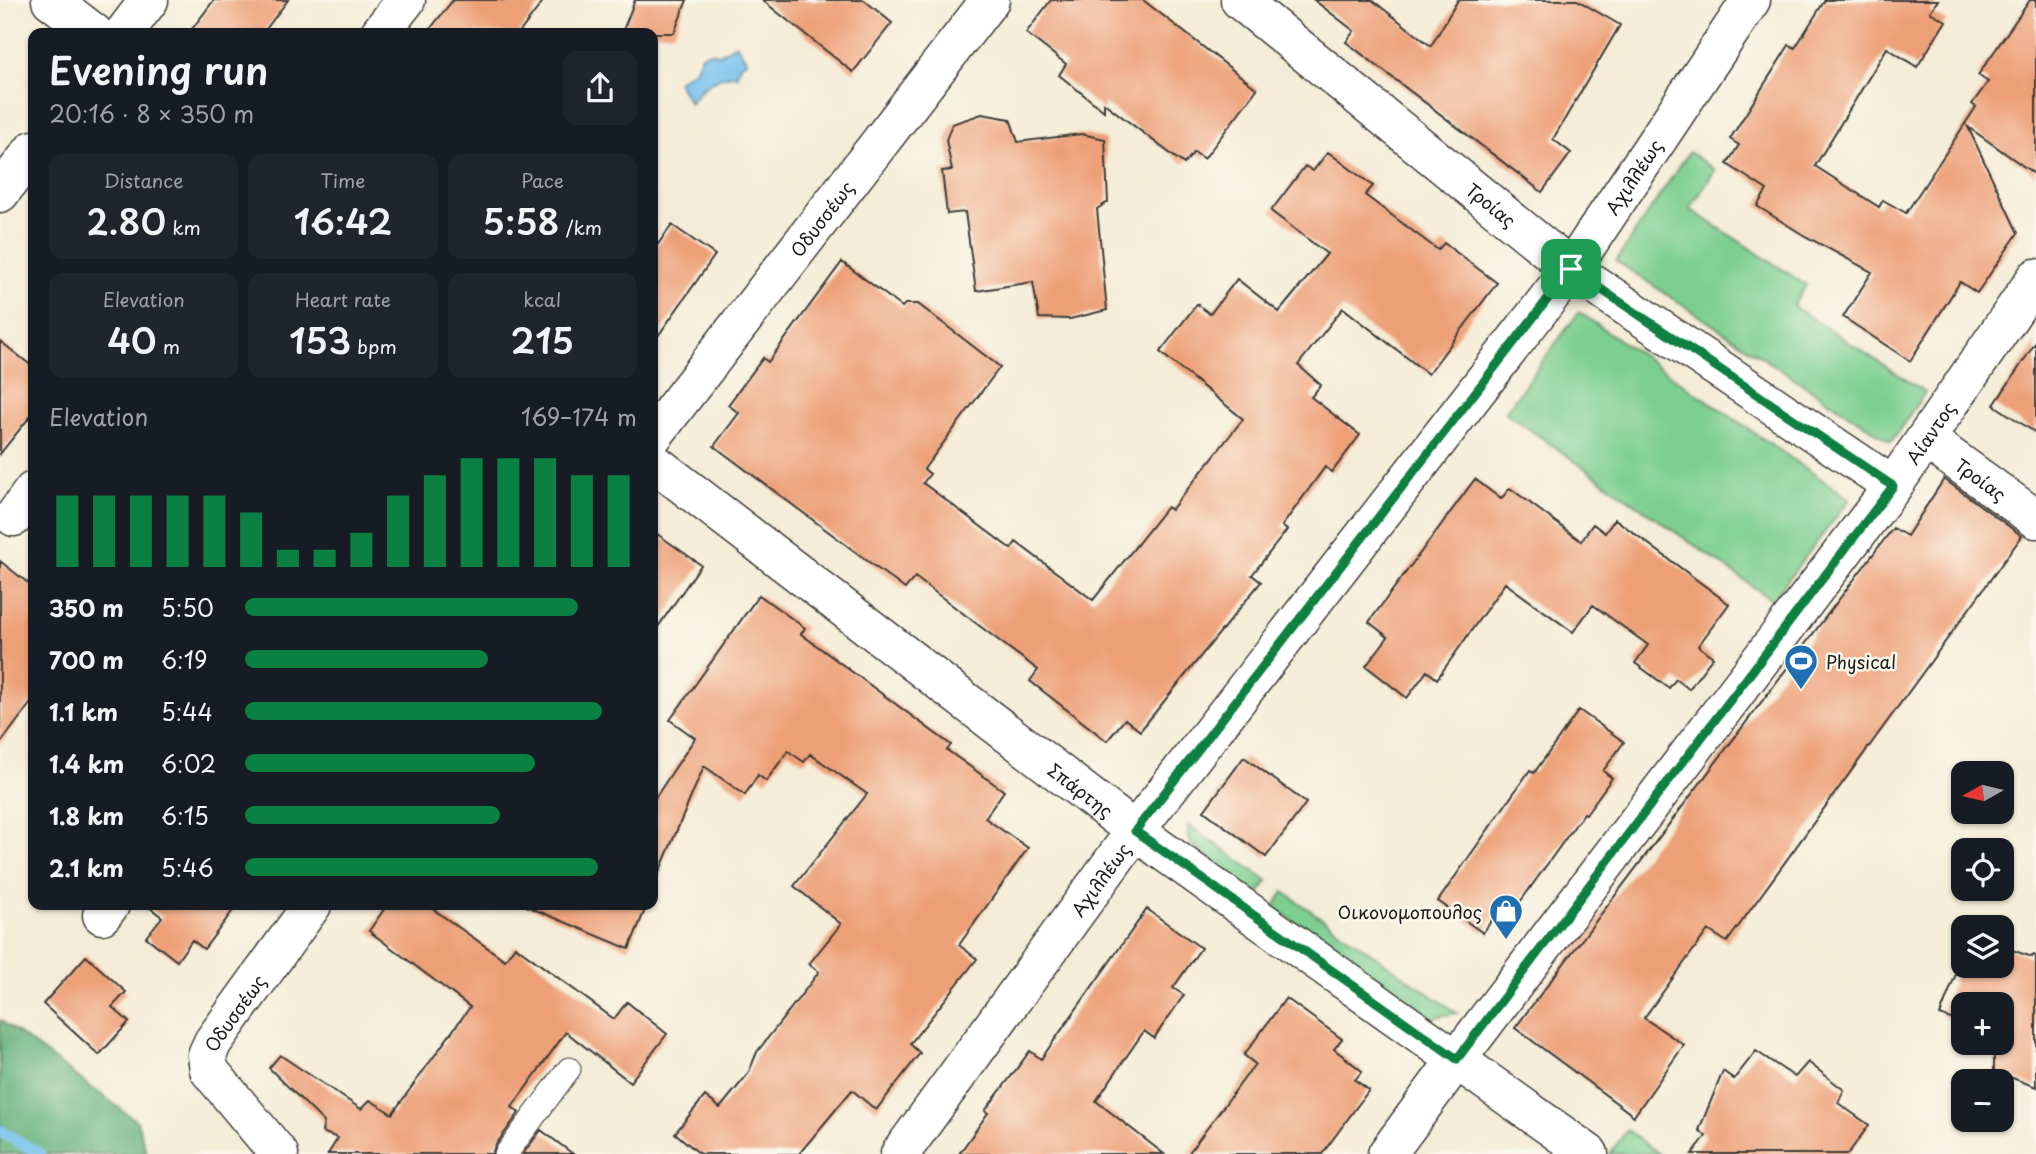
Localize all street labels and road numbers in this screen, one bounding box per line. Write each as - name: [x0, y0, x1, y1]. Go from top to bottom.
- street label: Αχιλλέως: [1598, 133, 1668, 220]
- street label: Οδυσσέως: [783, 175, 859, 262]
- street label: Τροίας: [1461, 176, 1522, 233]
- street label: Αίαντος: [1899, 396, 1961, 469]
- street label: Τροίας: [1950, 451, 2012, 507]
- street label: Σπάρτης: [1043, 756, 1119, 823]
- street label: Αχιλλέως: [1064, 837, 1136, 922]
- street label: Οδυσσέως: [197, 968, 271, 1056]

